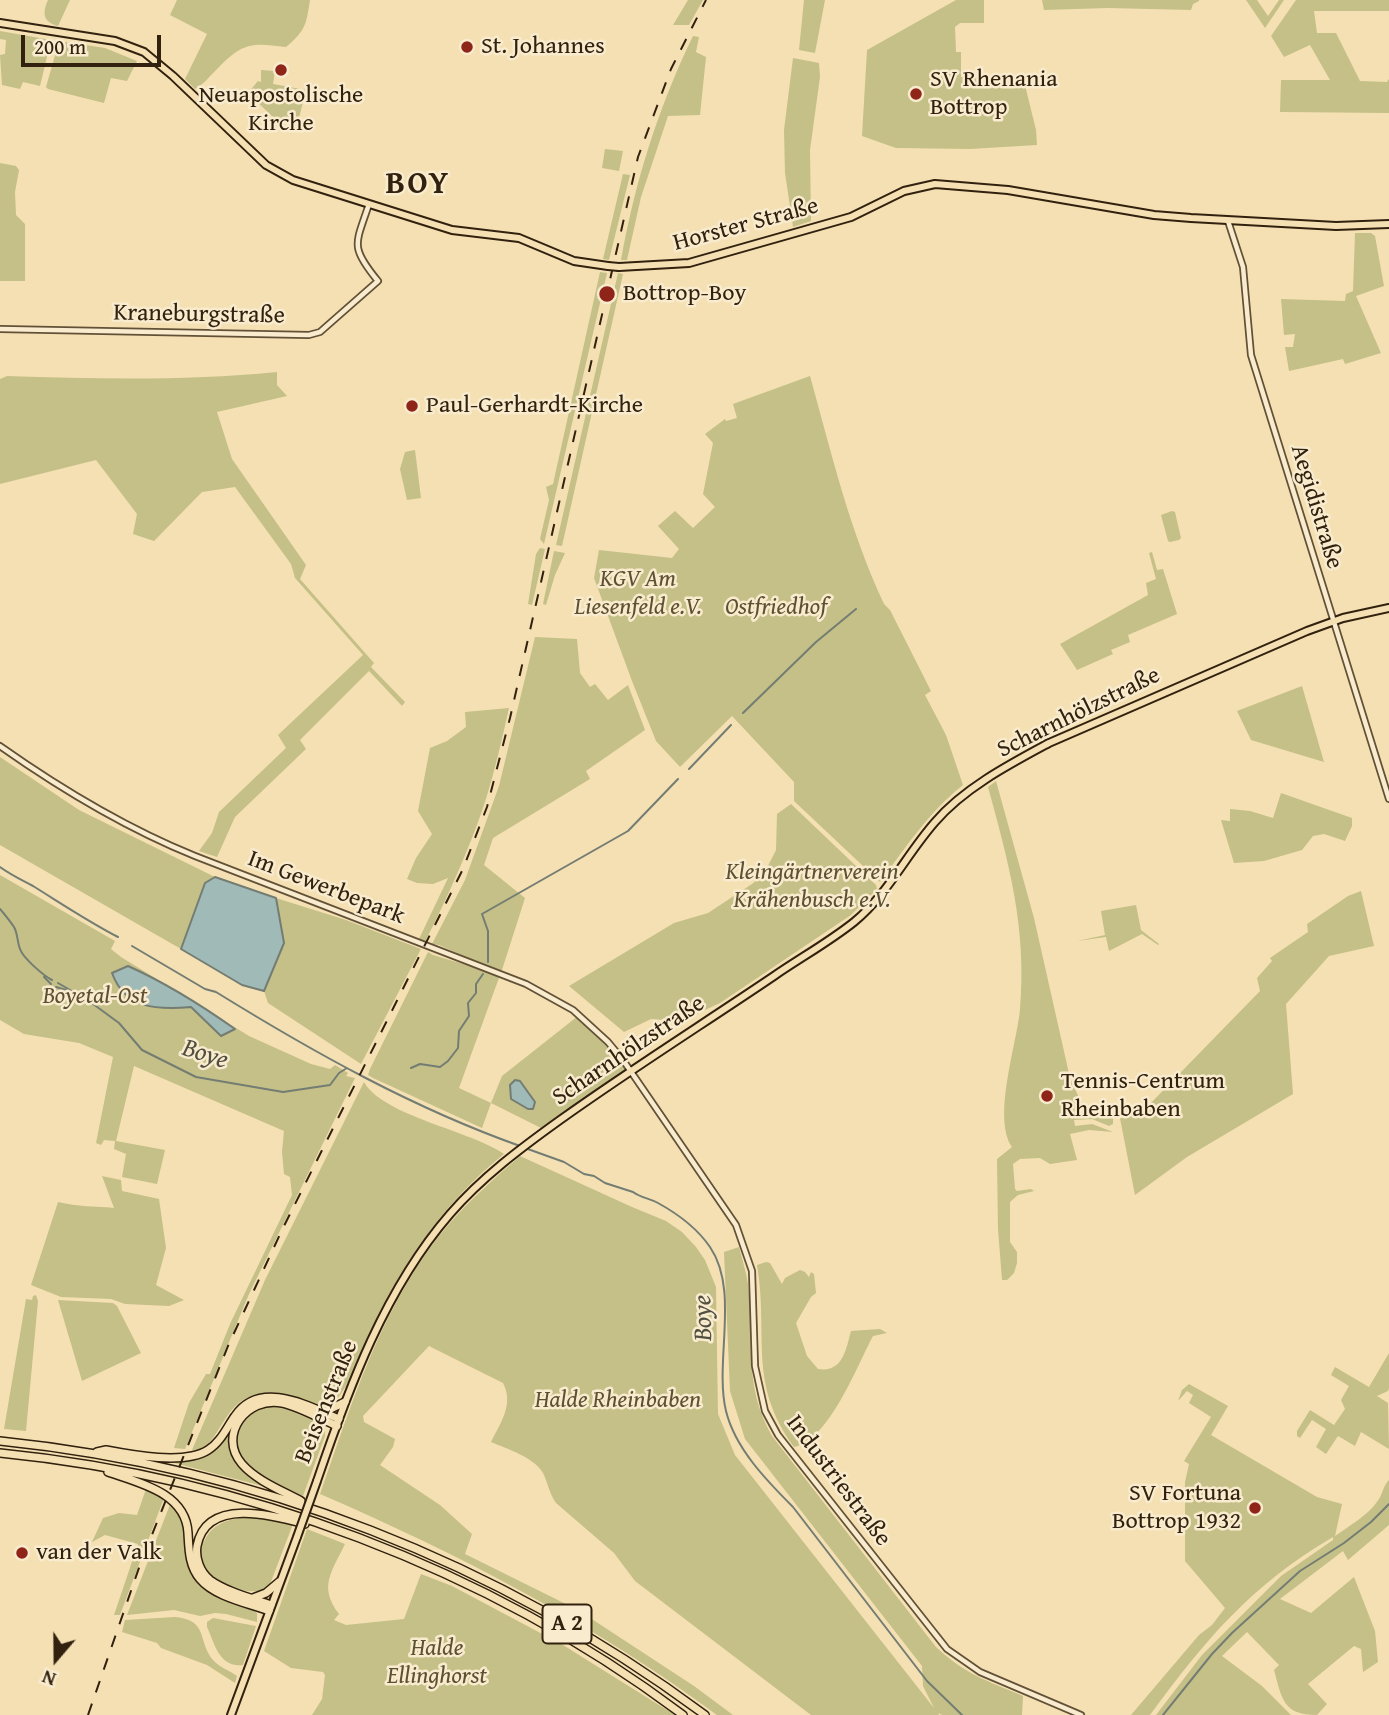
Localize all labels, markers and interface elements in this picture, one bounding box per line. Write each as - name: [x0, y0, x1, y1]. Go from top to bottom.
- scale bar: [24, 21, 164, 65]
- text: 200 m: [34, 31, 86, 62]
- place label: St. Johannes: [481, 33, 605, 61]
- marker: St. Johannes: [459, 39, 475, 55]
- marker: Neuapostolische Kirche: [273, 62, 289, 78]
- place label: SV Rhenania Bottrop: [930, 66, 1058, 122]
- place label: Neuapostolische Kirche: [199, 82, 363, 138]
- marker: SV Rhenania Bottrop: [908, 86, 924, 102]
- district label: BOY: [386, 166, 450, 204]
- street label: Horster Straße: [670, 192, 822, 258]
- place label: Bottrop-Boy: [623, 280, 747, 308]
- marker: Bottrop-Boy: [597, 284, 617, 304]
- street label: Kraneburgstraße: [113, 299, 285, 331]
- place label: Paul-Gerhardt-Kirche: [426, 392, 643, 420]
- marker: Paul-Gerhardt-Kirche: [404, 398, 420, 414]
- street label: Aegidistraße: [1283, 441, 1349, 573]
- park label: KGV Am Liesenfeld e.V.: [574, 566, 702, 622]
- park label: Ostfriedhof: [725, 594, 827, 622]
- street label: Scharnhölzstraße: [993, 661, 1165, 765]
- street label: Im Gewerbepark: [244, 845, 408, 931]
- park label: Kleingärtnerverein Krähenbusch e.V.: [725, 859, 899, 915]
- park label: Boyetal-Ost: [43, 983, 147, 1011]
- street label: Scharnhölzstraße: [547, 989, 711, 1113]
- water label: Boye: [178, 1033, 232, 1077]
- place label: Tennis-Centrum Rheinbaben: [1061, 1068, 1225, 1124]
- marker: Tennis-Centrum Rheinbaben: [1039, 1088, 1055, 1104]
- water label: Boye: [688, 1295, 720, 1341]
- street label: Beisenstraße: [289, 1336, 365, 1468]
- park label: Halde Rheinbaben: [535, 1387, 701, 1415]
- street label: Industriestraße: [779, 1410, 897, 1552]
- place label: SV Fortuna Bottrop 1932: [1112, 1480, 1241, 1536]
- marker: SV Fortuna Bottrop 1932: [1247, 1500, 1263, 1516]
- place label: van der Valk: [36, 1539, 161, 1567]
- marker: van der Valk: [14, 1545, 30, 1561]
- road number: A 2: [542, 1604, 592, 1644]
- north arrow: [21, 1624, 91, 1694]
- park label: Halde Ellinghorst: [387, 1635, 487, 1691]
- text: N: [38, 1663, 60, 1694]

